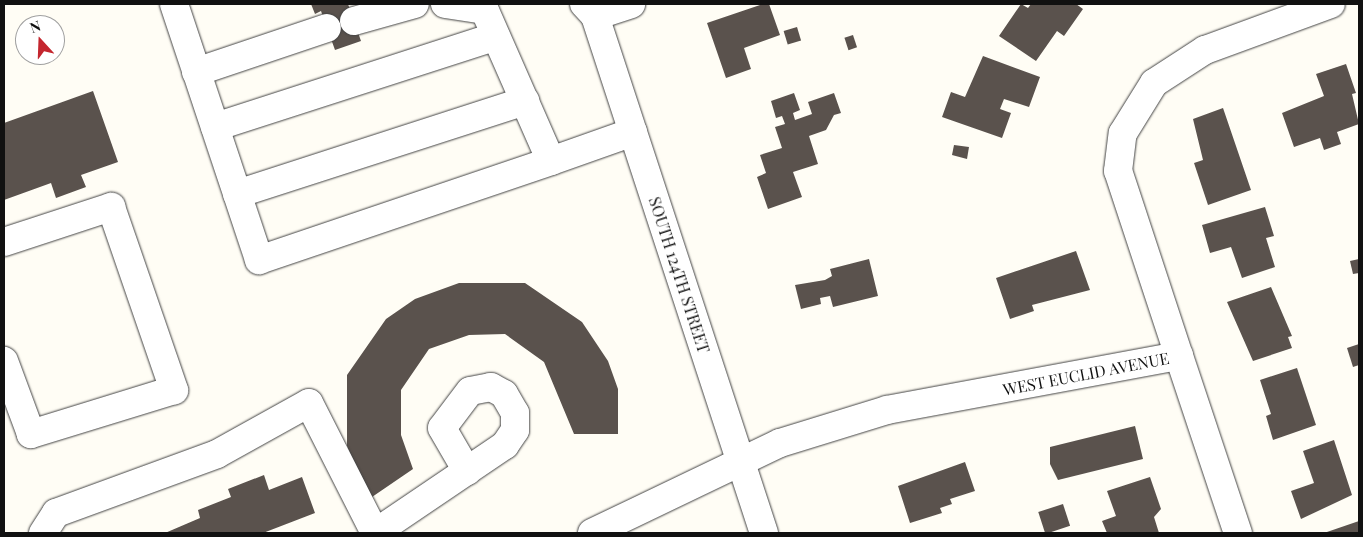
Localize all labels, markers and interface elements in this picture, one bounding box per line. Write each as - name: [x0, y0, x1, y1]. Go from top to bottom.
- north arrow: [15, 15, 65, 65]
- text: N: [27, 16, 43, 37]
- street label: SOUTH 124TH STREET: [645, 194, 713, 356]
- street label: WEST EUCLID AVENUE: [1001, 348, 1171, 400]

